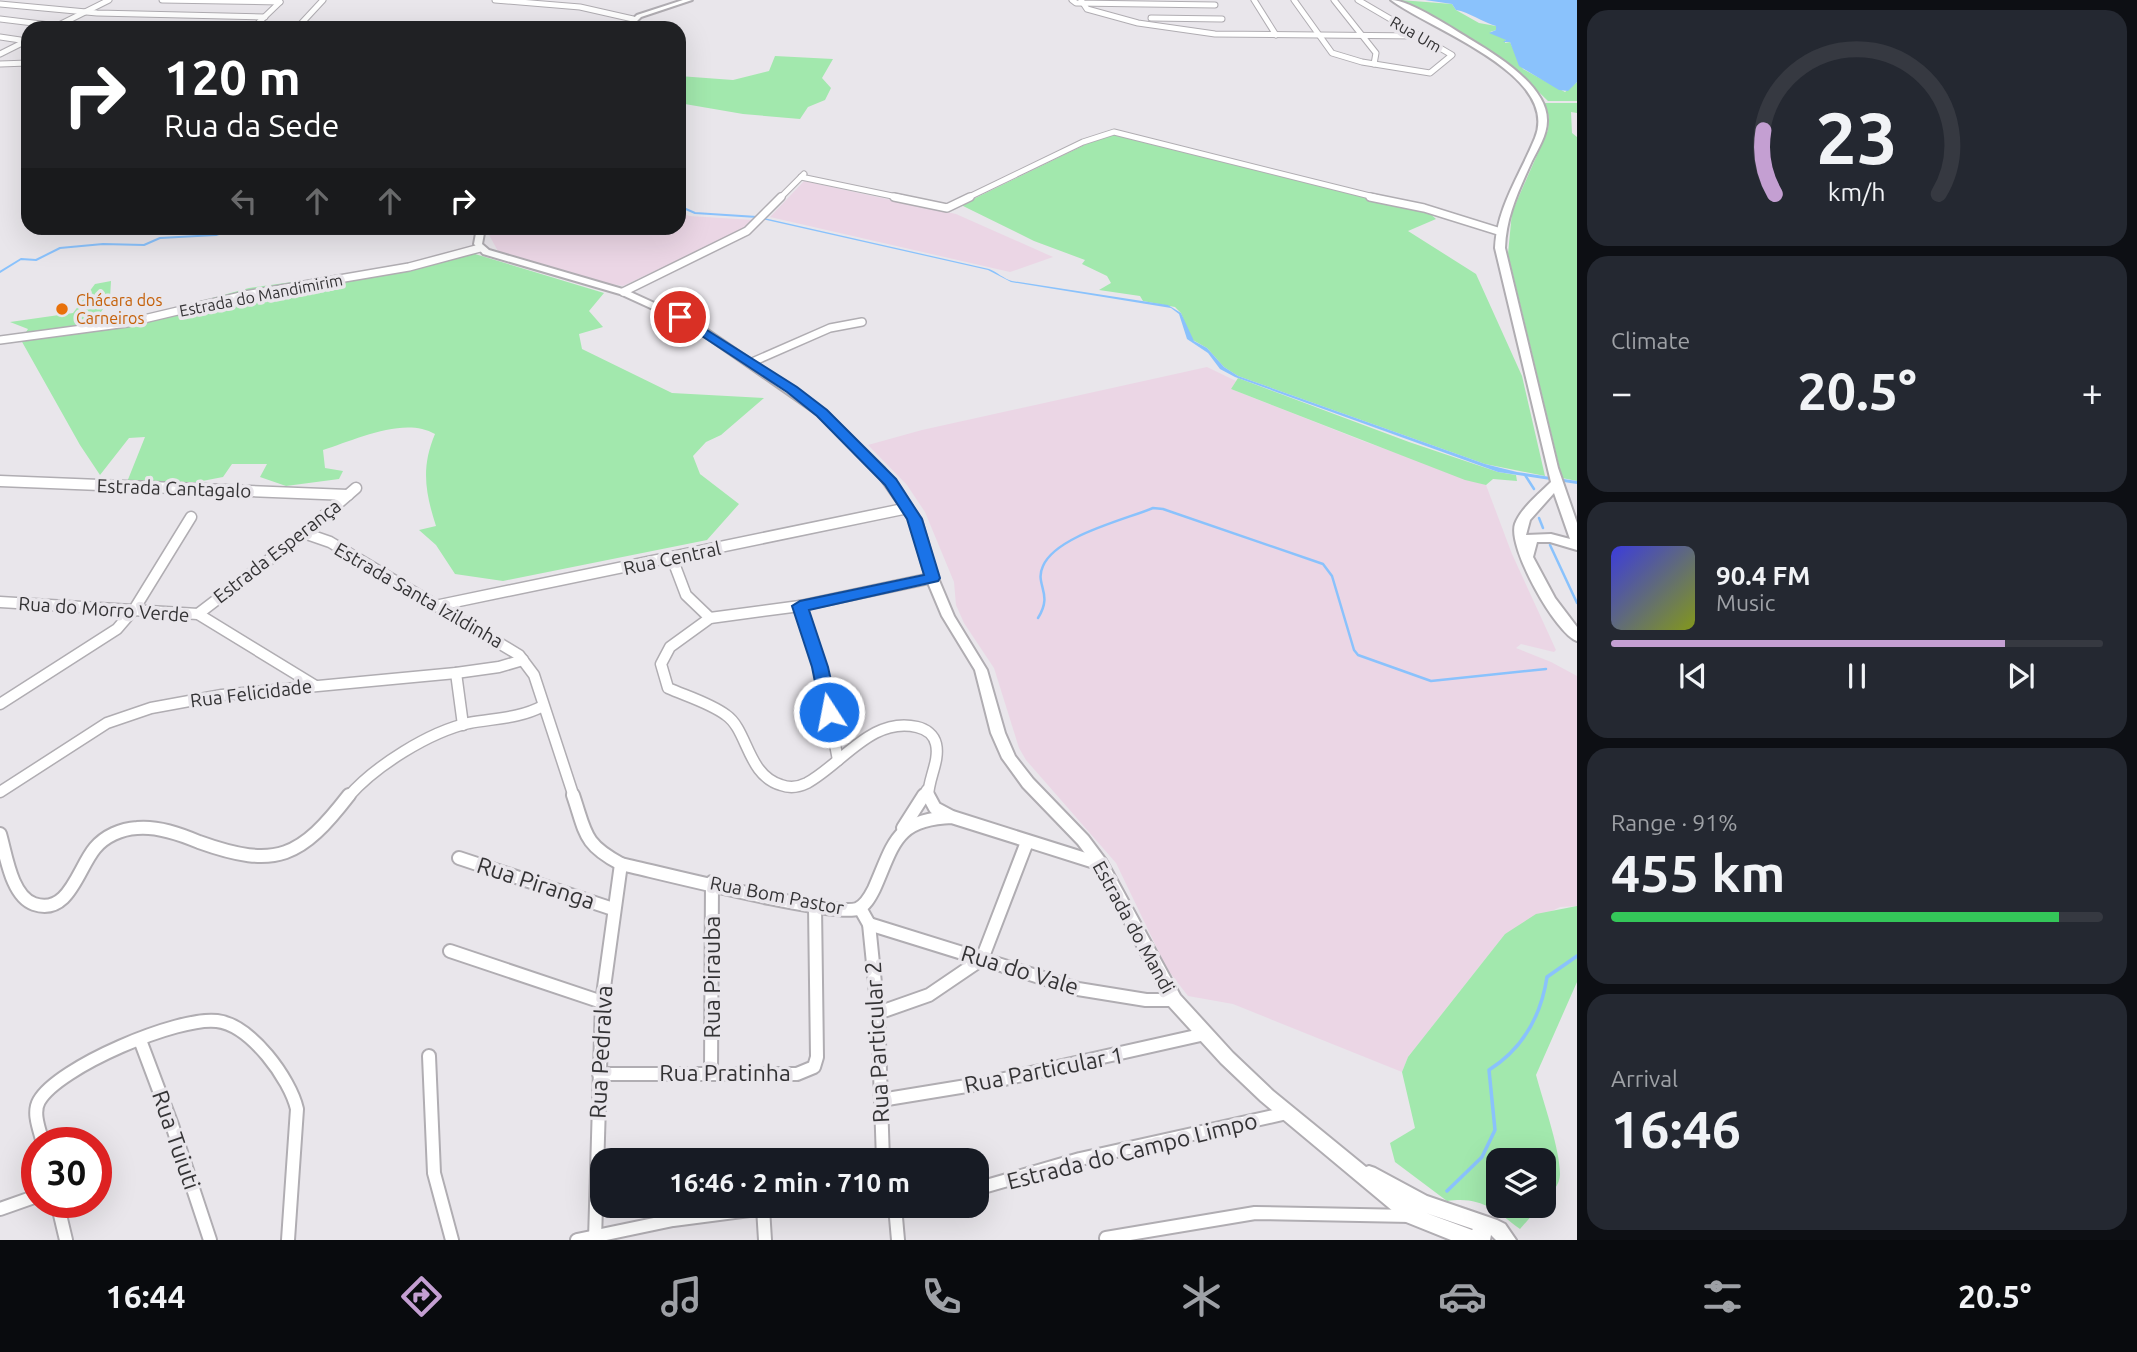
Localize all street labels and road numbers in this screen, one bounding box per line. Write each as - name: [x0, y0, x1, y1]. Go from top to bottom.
- street label: Rua Um: [1387, 12, 1445, 56]
- street label: Estrada do Mandimirim: [178, 270, 344, 320]
- street label: Estrada Cantagalo: [96, 474, 252, 502]
- street label: Estrada Esperança: [209, 494, 345, 608]
- street label: Rua Central: [621, 537, 723, 579]
- street label: Estrada Santa Izildinha: [331, 538, 507, 652]
- street label: Rua do Morro Verde: [18, 592, 190, 626]
- street label: Rua Felicidade: [189, 675, 313, 711]
- street label: Rua Piranga: [474, 852, 598, 913]
- street label: Estrada do Mandi: [1089, 857, 1179, 997]
- street label: Rua Bom Pastor: [708, 871, 846, 919]
- street label: Rua Pirauba: [699, 916, 724, 1038]
- street label: Rua do Vale: [958, 940, 1082, 999]
- street label: Rua Particular 2: [860, 961, 893, 1124]
- street label: Rua Pedralva: [585, 985, 616, 1119]
- street label: Rua Particular 1: [962, 1042, 1126, 1097]
- street label: Rua Pratinha: [659, 1060, 791, 1085]
- street label: Rua Tuiuti: [148, 1087, 205, 1193]
- street label: Estrada do Campo Limpo: [1004, 1107, 1260, 1194]

